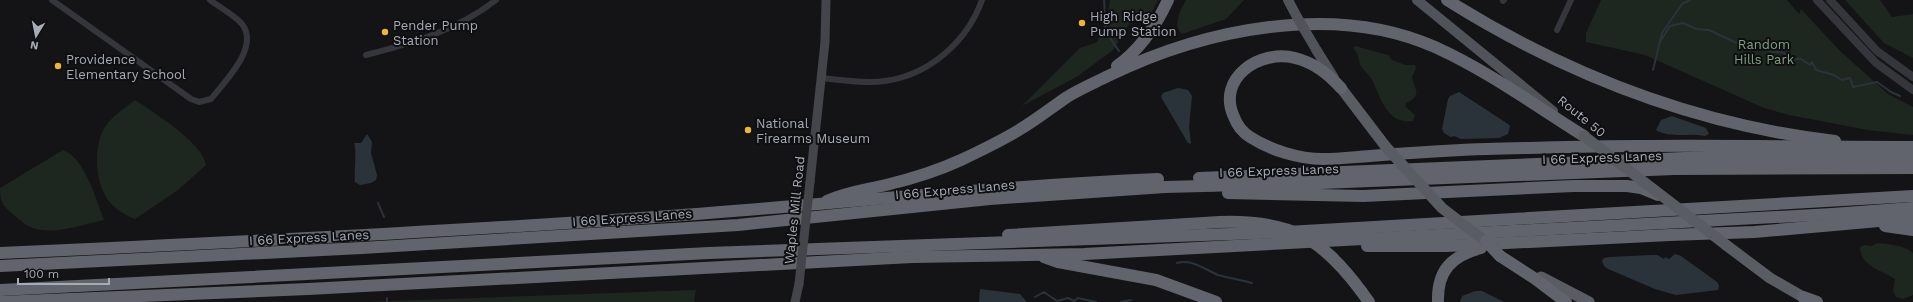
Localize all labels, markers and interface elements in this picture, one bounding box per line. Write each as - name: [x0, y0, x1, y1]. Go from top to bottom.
- place label: High Ridge Pump Station: [1090, 9, 1177, 39]
- north arrow: [16, 16, 56, 56]
- place label: Pender Pump Station: [393, 18, 478, 48]
- marker: High Ridge Pump Station: [1077, 18, 1087, 28]
- marker: Pender Pump Station: [380, 27, 390, 37]
- park label: Random Hills Park: [1734, 37, 1795, 67]
- text: N: [29, 38, 39, 52]
- place label: Providence Elementary School: [66, 52, 186, 82]
- marker: Providence Elementary School: [53, 61, 63, 71]
- street label: Route 50: [1555, 93, 1609, 140]
- place label: National Firearms Museum: [756, 116, 870, 146]
- marker: National Firearms Museum: [743, 125, 753, 135]
- street label: I 66 Express Lanes: [1542, 148, 1662, 167]
- street label: Waples Mill Road: [781, 155, 808, 265]
- street label: I 66 Express Lanes: [1219, 161, 1339, 180]
- street label: I 66 Express Lanes: [895, 177, 1016, 202]
- street label: I 66 Express Lanes: [572, 206, 693, 229]
- street label: I 66 Express Lanes: [249, 227, 370, 248]
- scale bar: [18, 260, 109, 286]
- text: 100 m: [24, 267, 59, 281]

